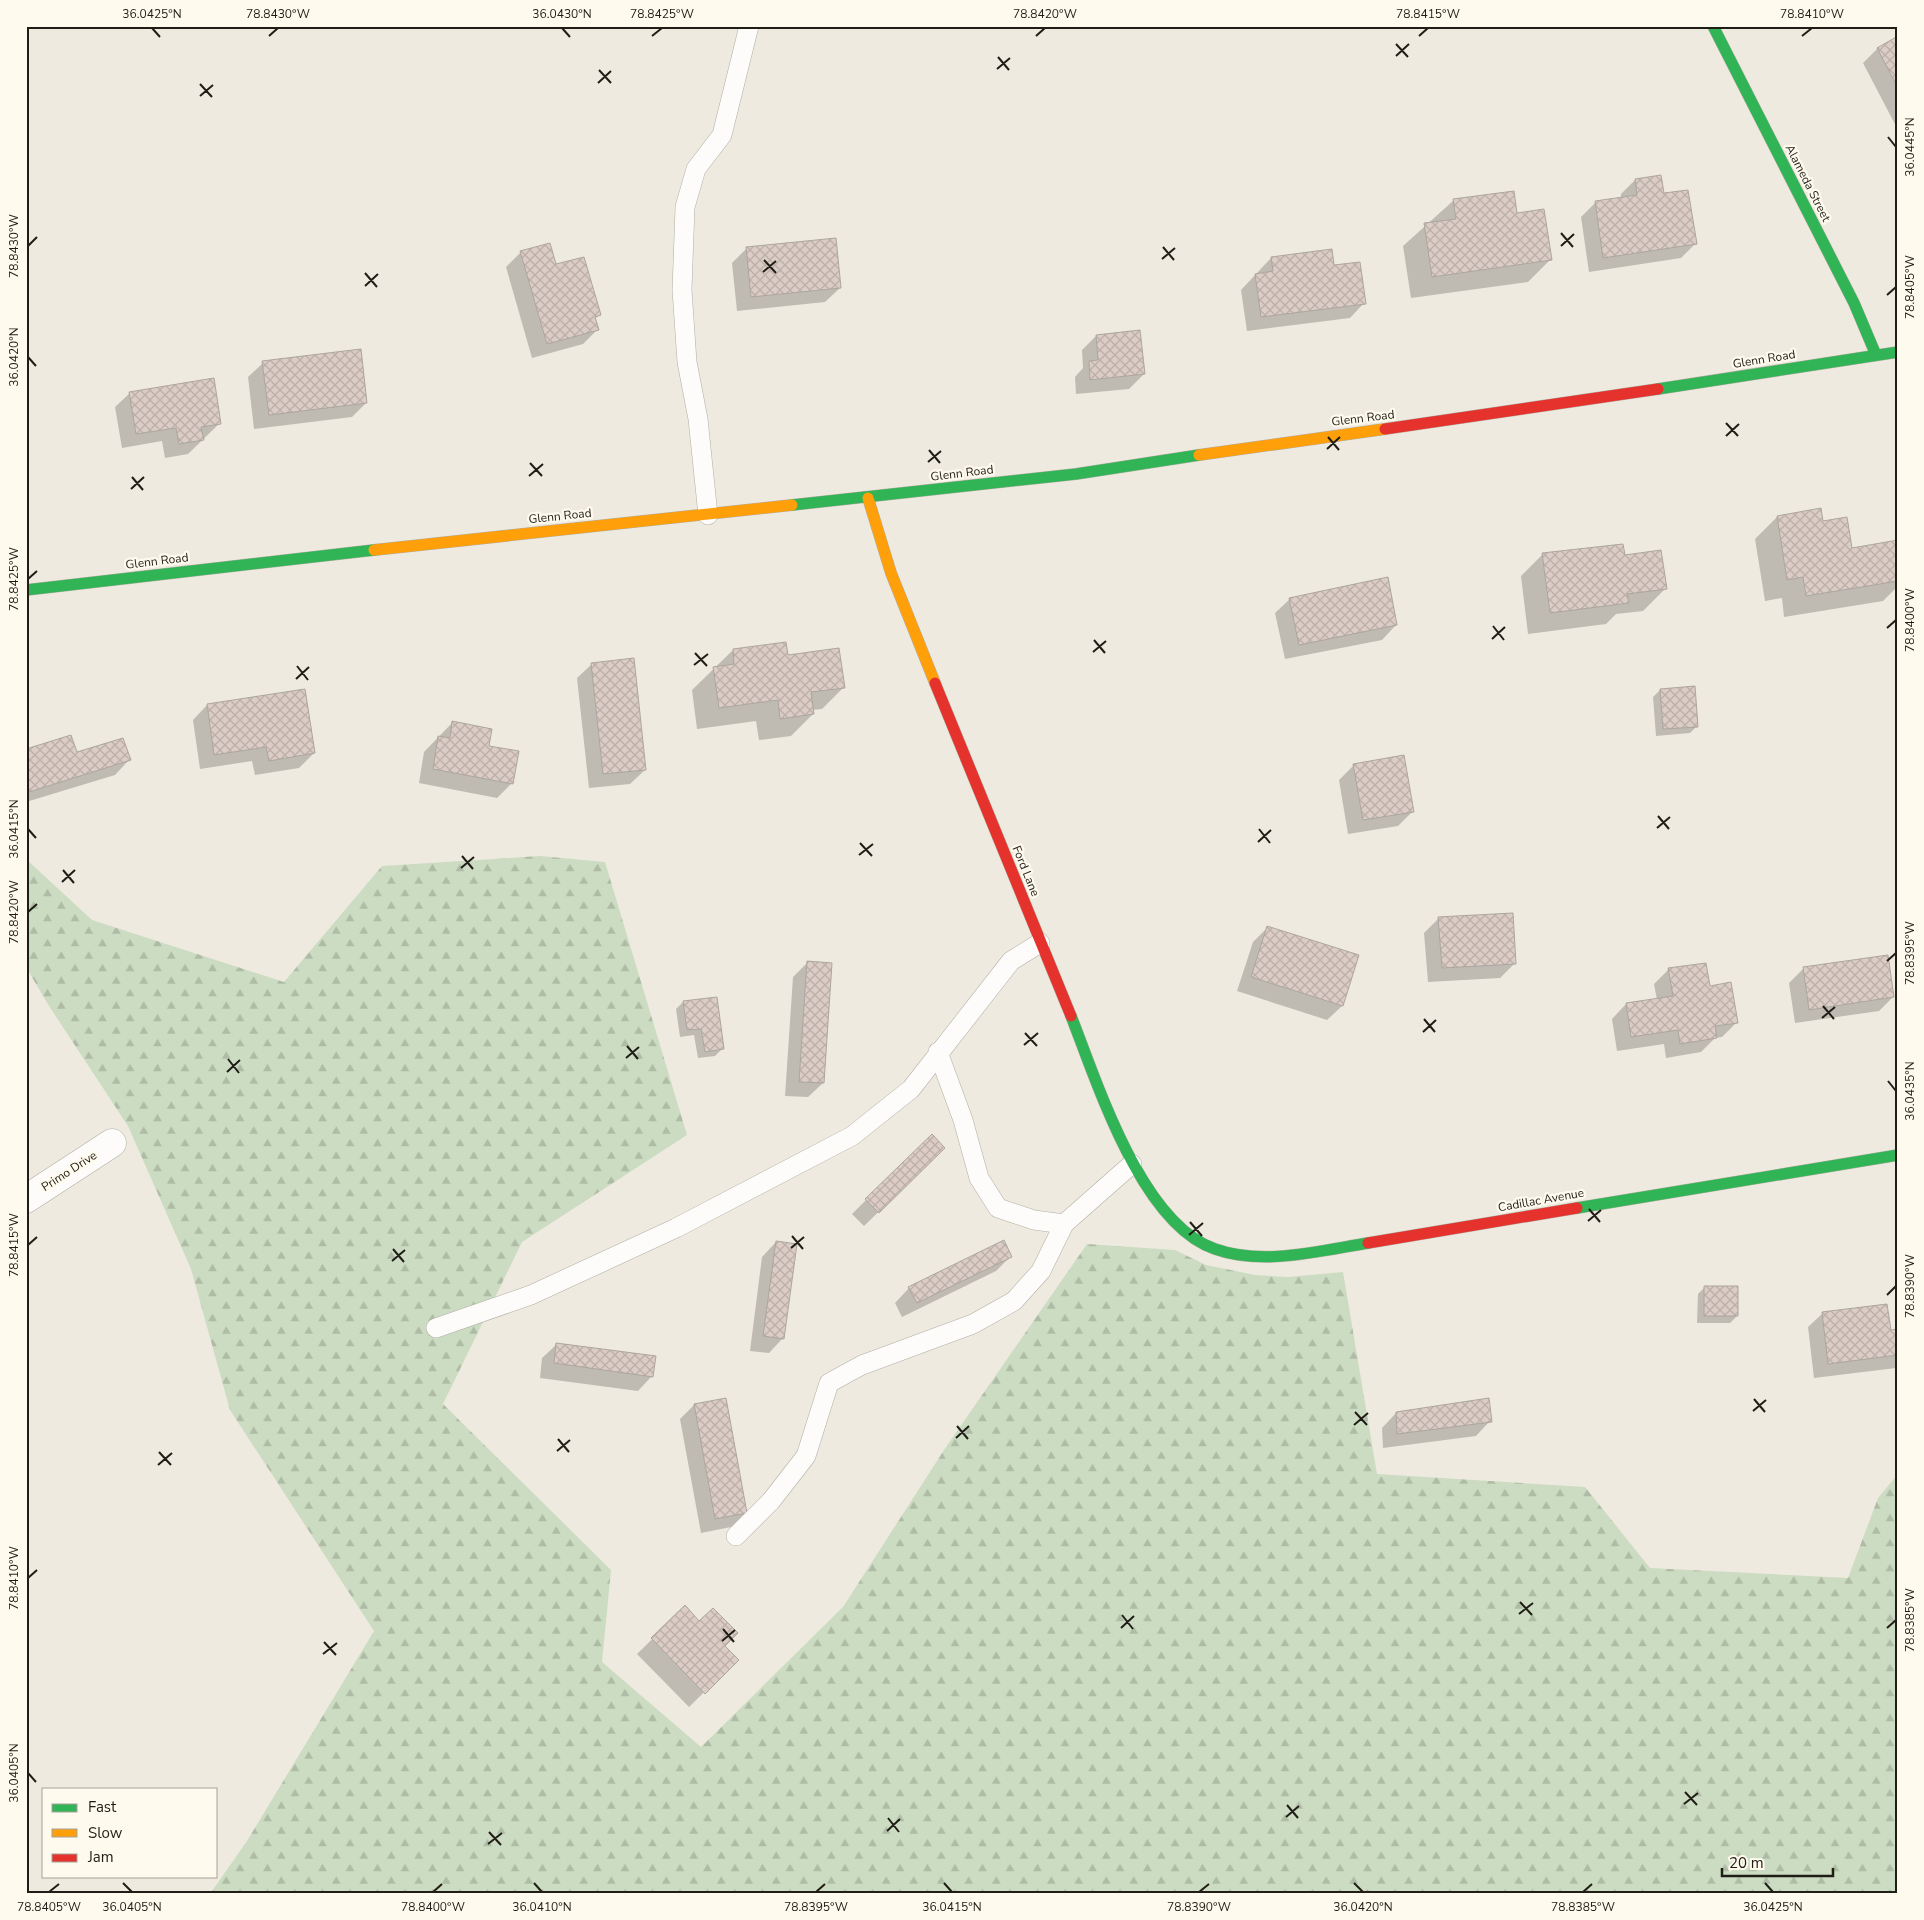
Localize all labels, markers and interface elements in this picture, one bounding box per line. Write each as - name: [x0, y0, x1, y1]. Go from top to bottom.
- text: 36.0425°N: [122, 6, 182, 22]
- text: 78.8430°W: [246, 6, 310, 22]
- text: 36.0430°N: [532, 6, 592, 22]
- text: 78.8425°W: [630, 6, 694, 22]
- text: 78.8420°W: [1013, 6, 1077, 22]
- text: 78.8415°W: [1396, 6, 1460, 22]
- text: 78.8410°W: [1780, 6, 1844, 22]
- text: 36.0445°N: [1902, 117, 1918, 177]
- street label: Alameda Street: [1782, 142, 1835, 225]
- text: 78.8430°W: [6, 214, 22, 278]
- text: 78.8405°W: [1902, 255, 1918, 319]
- text: 36.0420°N: [6, 327, 22, 387]
- street label: Glenn Road: [1732, 346, 1796, 372]
- street label: Glenn Road: [1331, 406, 1395, 430]
- street label: Glenn Road: [930, 461, 994, 485]
- street label: Glenn Road: [528, 505, 592, 527]
- text: 78.8425°W: [6, 547, 22, 611]
- street label: Glenn Road: [125, 549, 189, 573]
- text: 78.8400°W: [1902, 588, 1918, 652]
- text: 36.0415°N: [6, 799, 22, 859]
- street label: Ford Lane: [1009, 843, 1043, 899]
- text: 78.8420°W: [6, 880, 22, 944]
- text: 78.8395°W: [1902, 921, 1918, 985]
- text: 36.0435°N: [1902, 1061, 1918, 1121]
- street label: Primo Drive: [38, 1147, 100, 1195]
- street label: Cadillac Avenue: [1497, 1185, 1585, 1215]
- text: 78.8415°W: [6, 1213, 22, 1277]
- text: 78.8390°W: [1902, 1254, 1918, 1318]
- text: 78.8410°W: [6, 1546, 22, 1610]
- text: 78.8385°W: [1902, 1588, 1918, 1652]
- text: 36.0405°N: [6, 1743, 22, 1803]
- legend: [42, 1788, 218, 1878]
- text: Fast: [88, 1797, 117, 1817]
- text: Slow: [88, 1823, 123, 1843]
- scale bar: [1722, 1845, 1833, 1877]
- text: Jam: [87, 1847, 114, 1867]
- text: 20 m: [1729, 1853, 1764, 1873]
- text: 78.8405°W: [17, 1899, 81, 1915]
- text: 36.0405°N: [102, 1899, 162, 1915]
- text: 78.8400°W: [401, 1899, 465, 1915]
- text: 36.0410°N: [512, 1899, 572, 1915]
- text: 78.8395°W: [784, 1899, 848, 1915]
- text: 36.0415°N: [922, 1899, 982, 1915]
- text: 78.8390°W: [1167, 1899, 1231, 1915]
- text: 36.0420°N: [1333, 1899, 1393, 1915]
- text: 78.8385°W: [1551, 1899, 1615, 1915]
- text: 36.0425°N: [1743, 1899, 1803, 1915]

